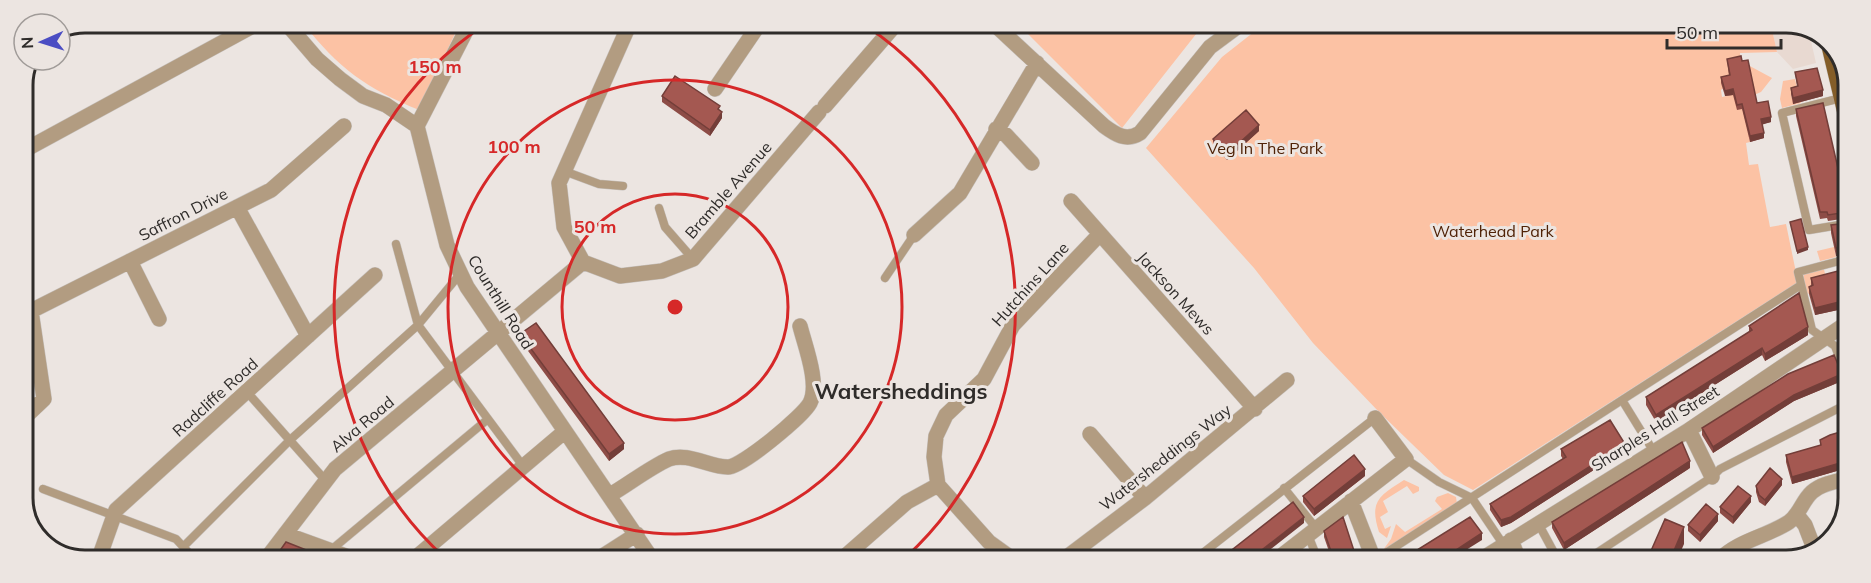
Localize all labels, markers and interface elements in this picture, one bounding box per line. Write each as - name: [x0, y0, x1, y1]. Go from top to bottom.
- north arrow: [12, 12, 72, 72]
- scale bar: [1667, 12, 1781, 50]
- text: 50 m: [1676, 21, 1718, 44]
- text: N: [17, 36, 37, 49]
- text: 150 m: [408, 55, 462, 78]
- text: 100 m: [487, 135, 541, 158]
- street label: Bramble Avenue: [680, 137, 776, 243]
- park label: Veg In The Park: [1207, 138, 1324, 158]
- street label: Saffron Drive: [135, 183, 231, 245]
- text: 50 m: [574, 215, 616, 238]
- park label: Waterhead Park: [1432, 221, 1555, 241]
- street label: Hutchins Lane: [987, 238, 1073, 330]
- street label: Jackson Mews: [1133, 247, 1219, 339]
- street label: Counthill Road: [464, 251, 538, 353]
- centre of rings: [665, 297, 685, 317]
- street label: Radcliffe Road: [168, 353, 262, 441]
- district label: Watersheddings: [814, 377, 988, 405]
- street label: Sharples Hall Street: [1587, 380, 1723, 475]
- street label: Alva Road: [326, 392, 398, 456]
- street label: Watersheddings Way: [1095, 399, 1235, 515]

